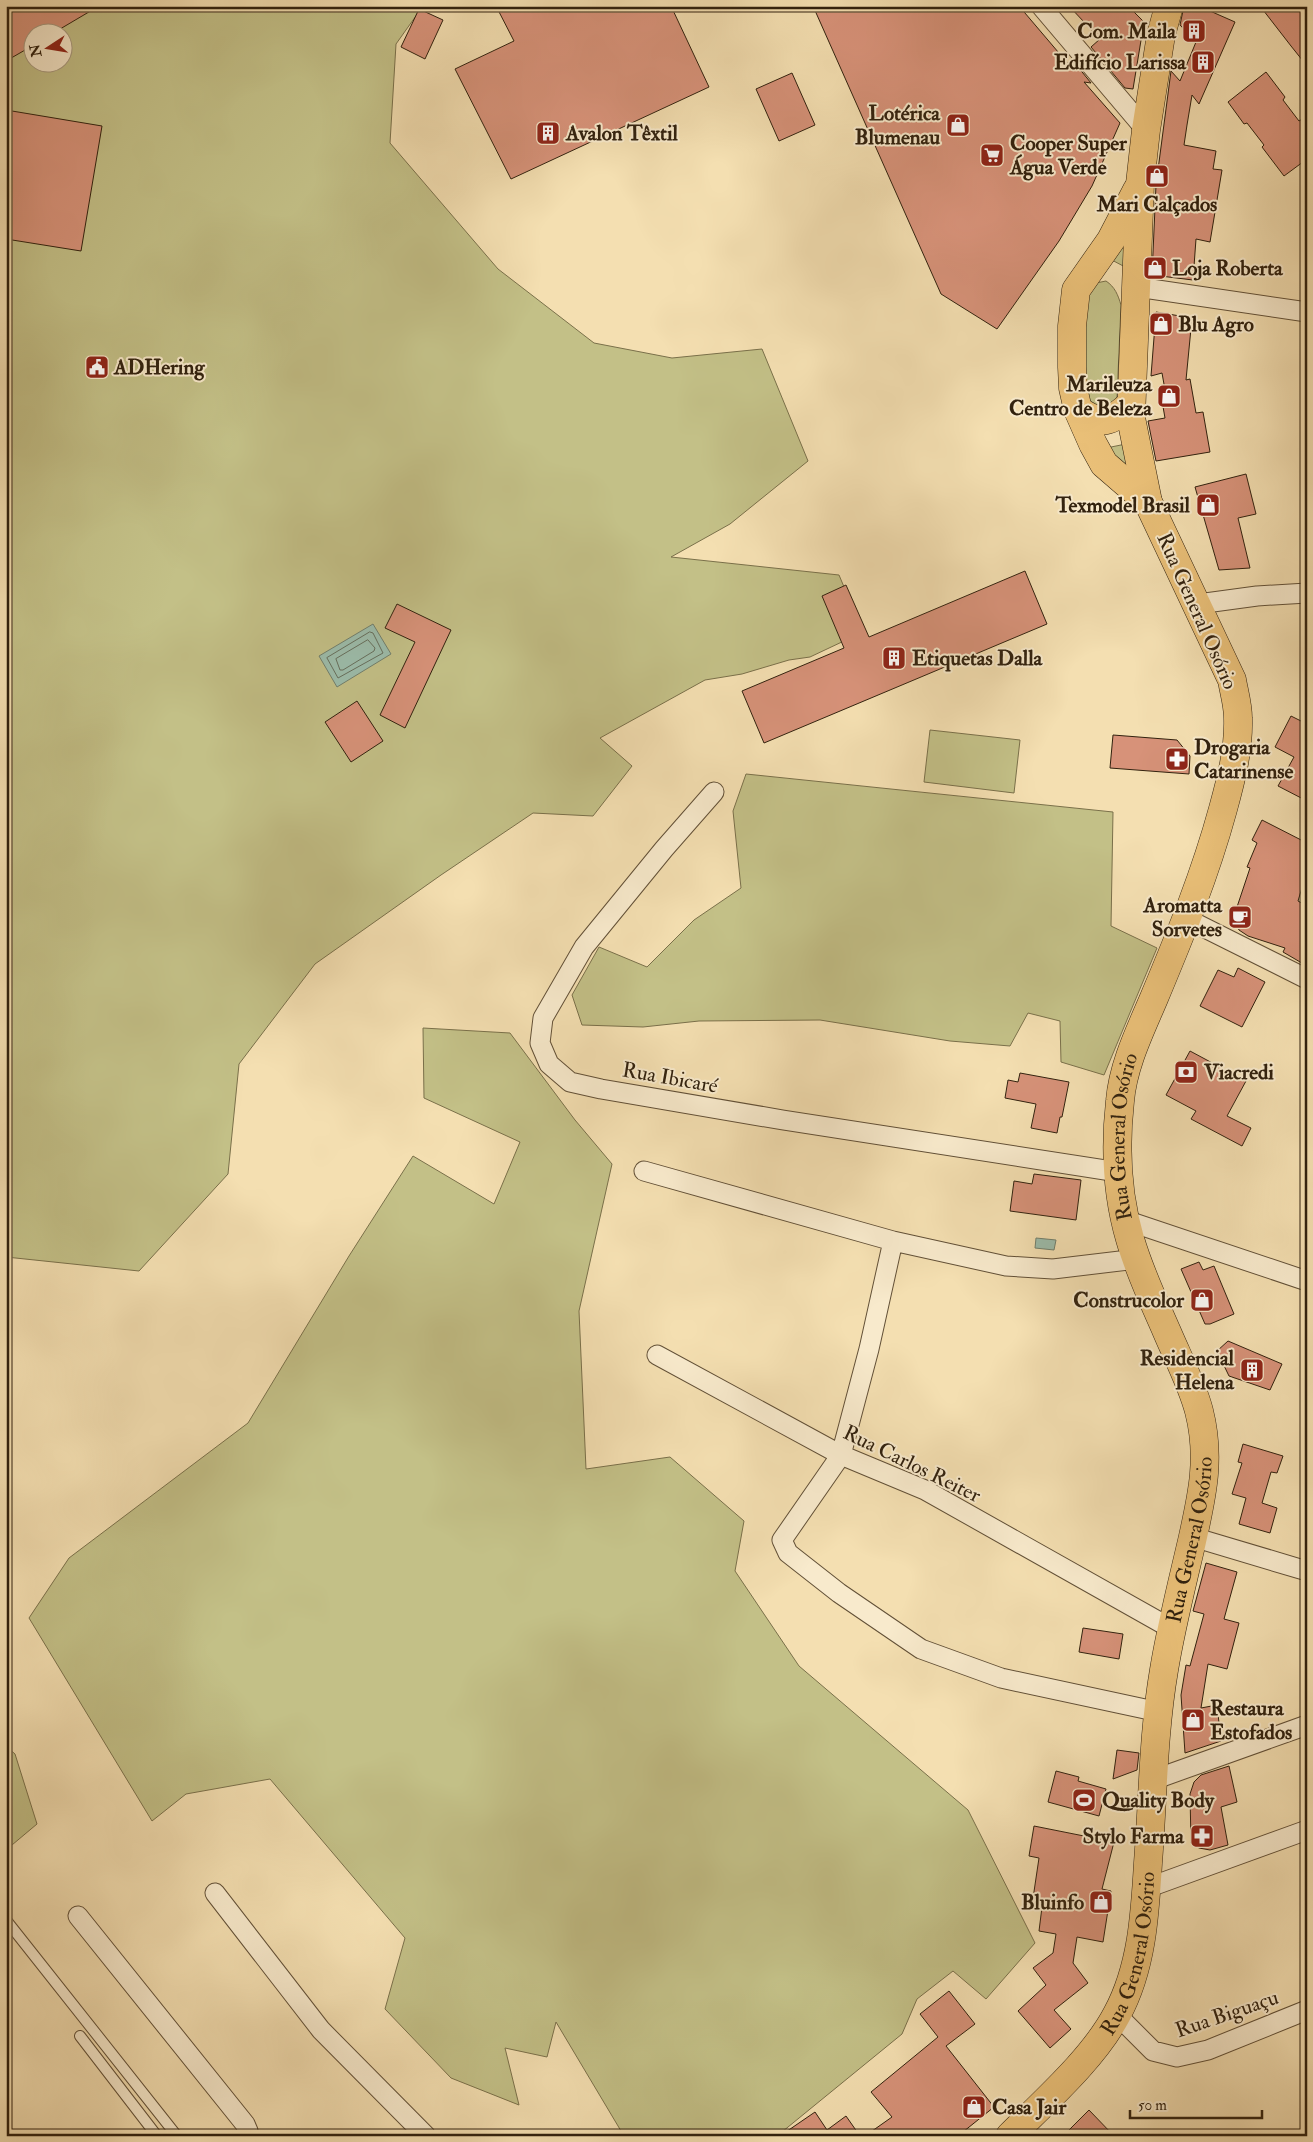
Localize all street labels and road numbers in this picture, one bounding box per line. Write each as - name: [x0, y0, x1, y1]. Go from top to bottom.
- street label: Rua General Osório: [1150, 528, 1244, 694]
- street label: Rua General Osório: [1104, 1049, 1144, 1223]
- street label: Rua Ibicaré: [620, 1056, 720, 1100]
- street label: Rua Carlos Reiter: [839, 1419, 985, 1509]
- street label: Rua General Osório: [1160, 1456, 1218, 1625]
- street label: Rua General Osório: [1094, 1871, 1161, 2040]
- street label: Rua Biguaçu: [1172, 1984, 1282, 2044]

